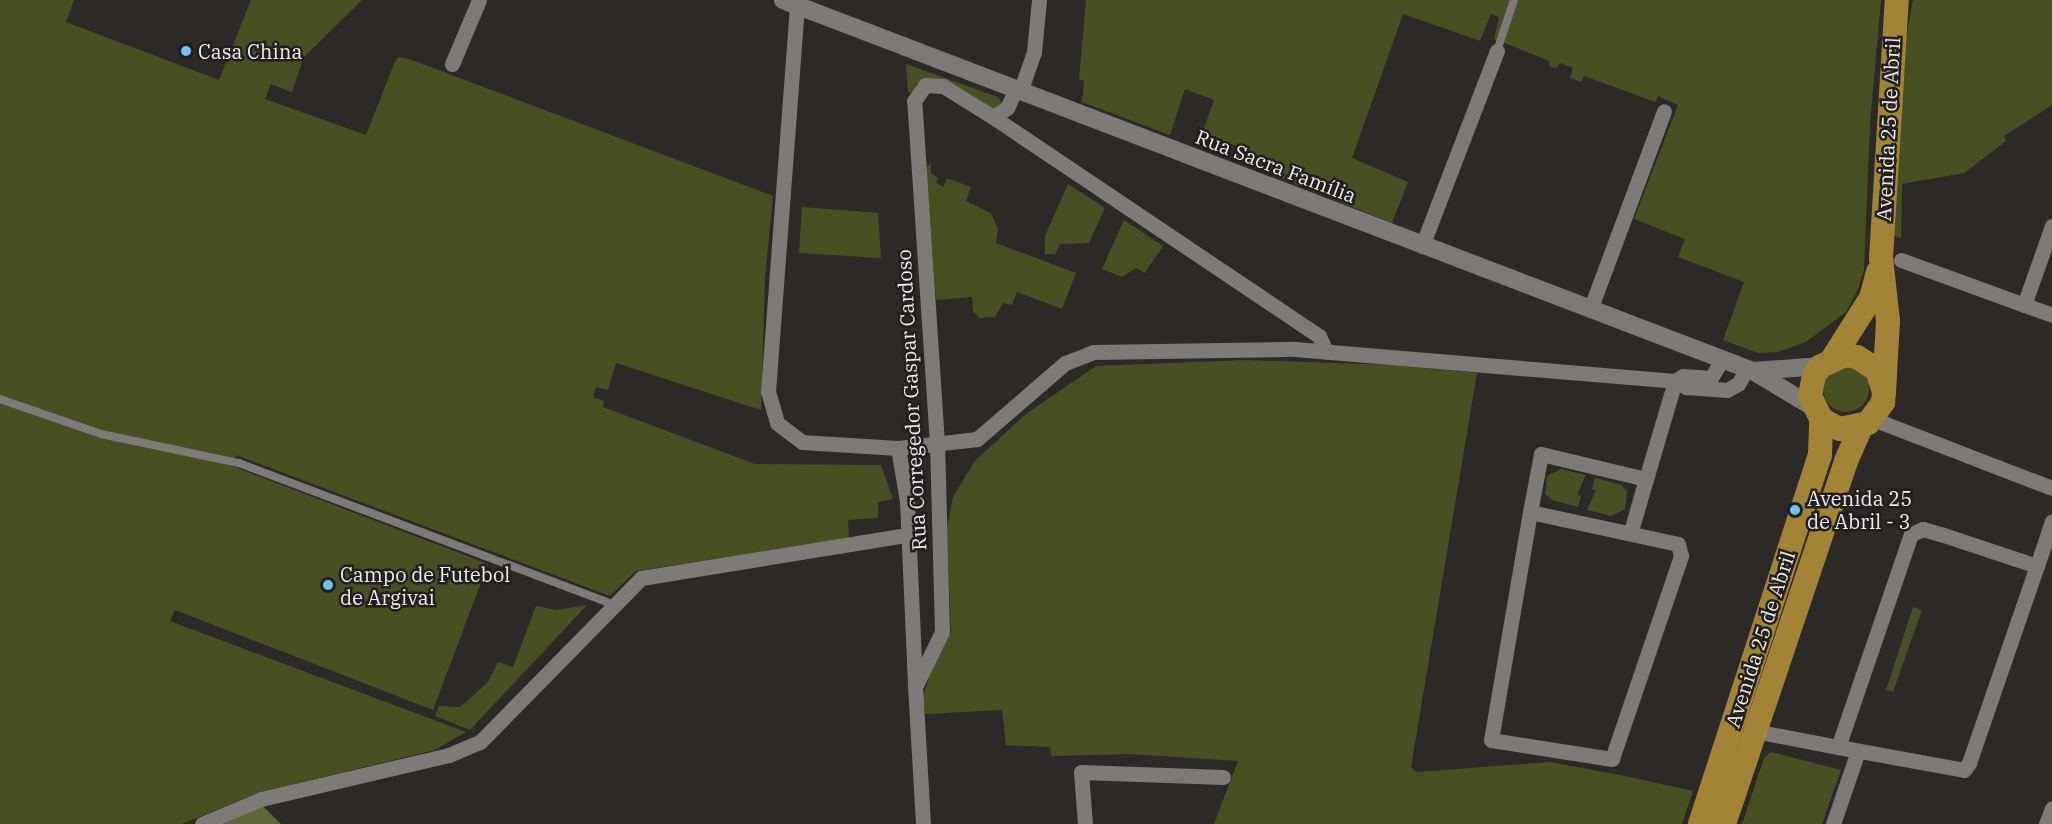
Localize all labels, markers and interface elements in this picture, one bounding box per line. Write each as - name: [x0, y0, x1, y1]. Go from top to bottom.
- street label: Avenida 25 de Abril: [1871, 36, 1905, 222]
- place label: Casa China: [198, 39, 302, 63]
- marker: Casa China: [179, 44, 193, 58]
- street label: Rua Sacra Família: [1192, 124, 1360, 208]
- street label: Rua Corregedor Gaspar Cardoso: [891, 249, 931, 551]
- place label: Avenida 25 de Abril - 3: [1807, 486, 1912, 533]
- marker: Avenida 25 de Abril - 3: [1788, 503, 1802, 517]
- street label: Avenida 25 de Abril: [1720, 548, 1800, 730]
- place label: Campo de Futebol de Argivai: [340, 562, 510, 609]
- marker: Campo de Futebol de Argivai: [321, 578, 335, 592]

